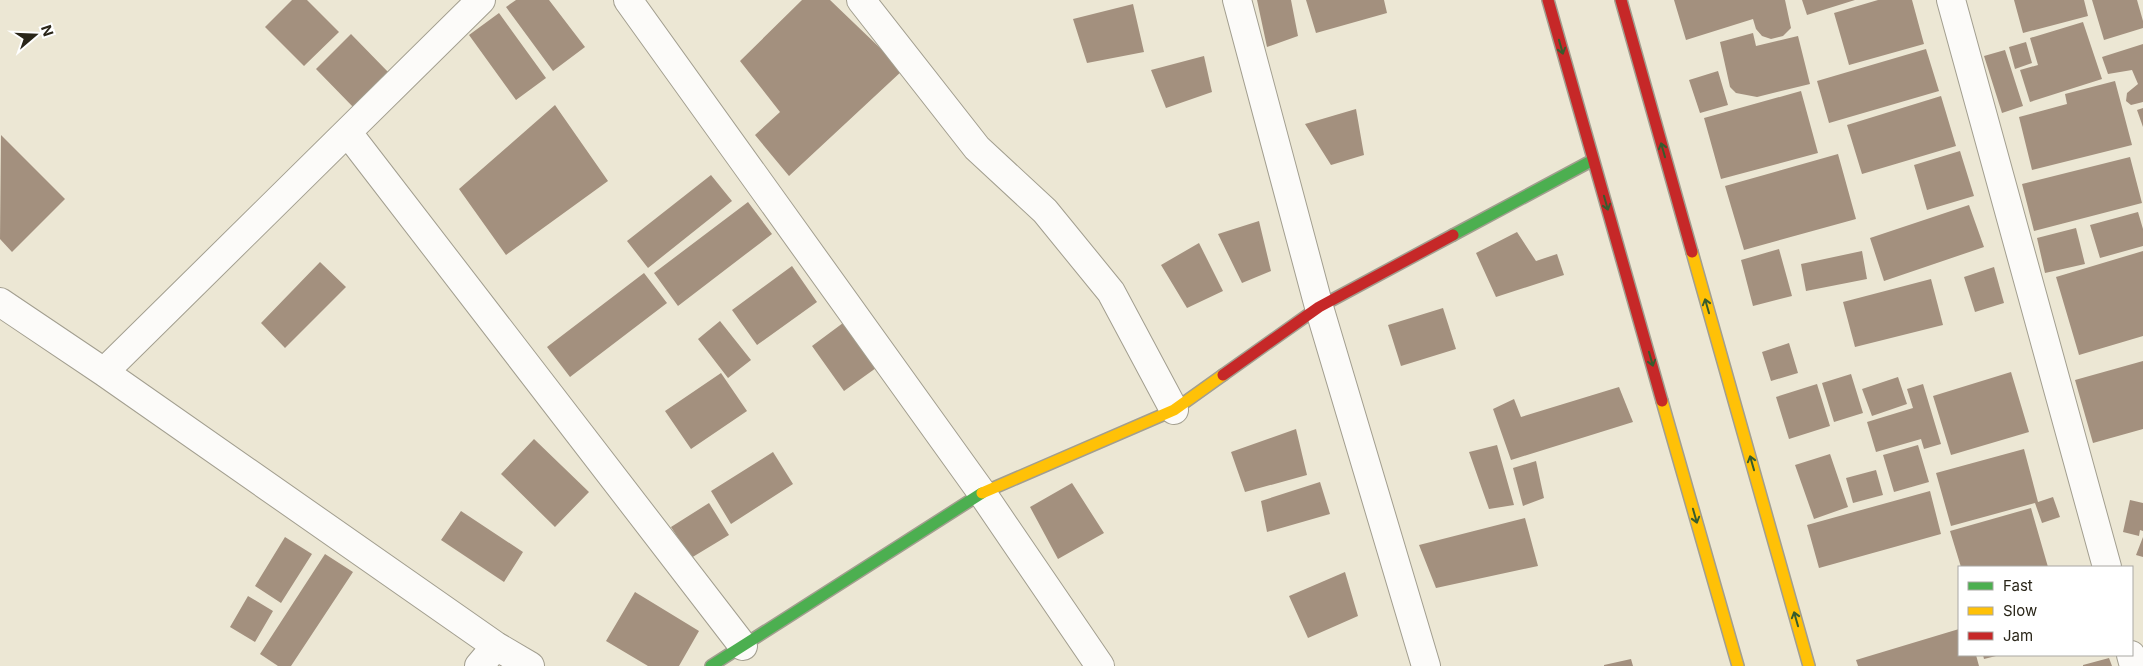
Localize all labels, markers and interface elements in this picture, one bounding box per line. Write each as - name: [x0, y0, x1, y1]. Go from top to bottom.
- north arrow: [10, 10, 60, 60]
- text: N: [38, 23, 58, 38]
- one-way arrow: [1557, 38, 1567, 54]
- one-way arrow: [1658, 142, 1668, 158]
- one-way arrow: [1601, 195, 1611, 211]
- one-way arrow: [1702, 299, 1712, 315]
- one-way arrow: [1646, 351, 1656, 367]
- one-way arrow: [1746, 455, 1756, 471]
- one-way arrow: [1691, 507, 1701, 523]
- legend: [1958, 566, 2133, 656]
- text: Fast: [2003, 576, 2033, 595]
- text: Slow: [2003, 601, 2037, 620]
- one-way arrow: [1790, 612, 1800, 628]
- text: Jam: [2003, 626, 2033, 645]

